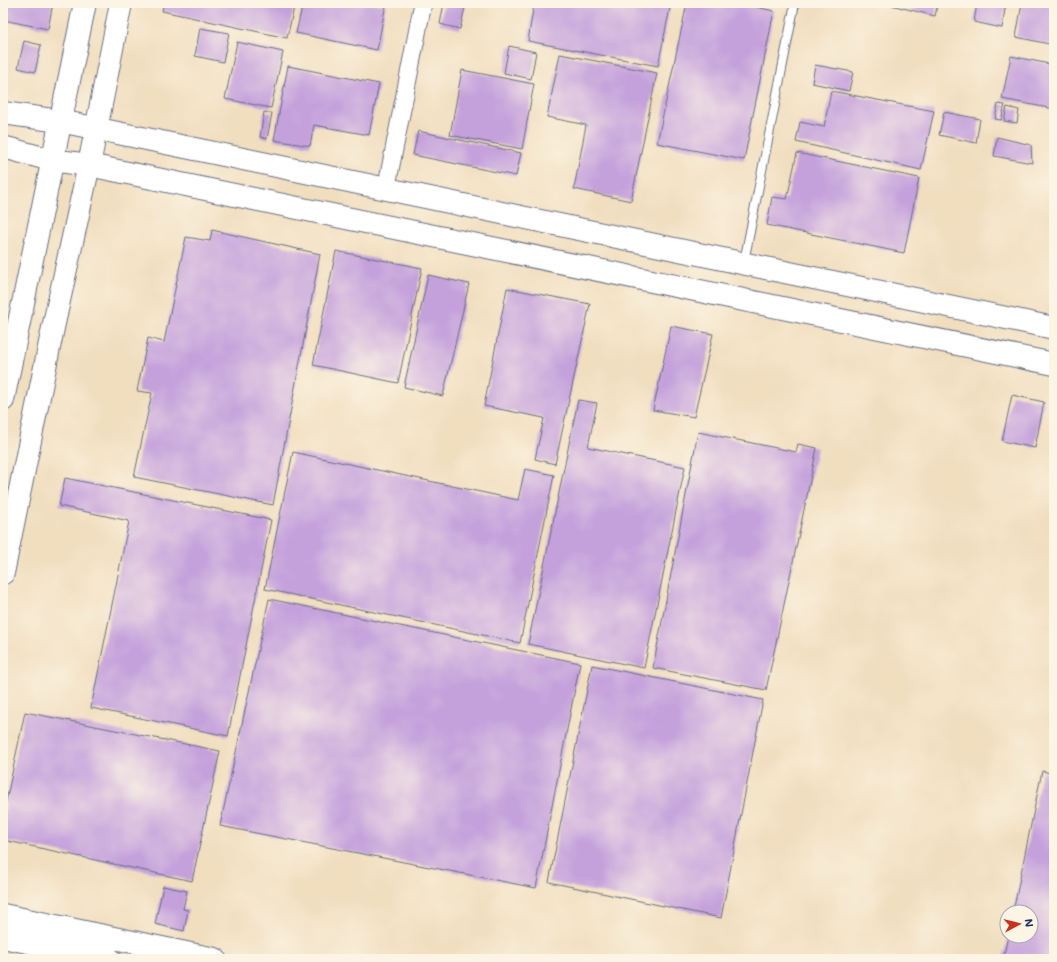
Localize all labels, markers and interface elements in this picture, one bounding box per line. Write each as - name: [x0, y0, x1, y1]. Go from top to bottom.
- north arrow: [999, 904, 1039, 944]
- text: N: [1021, 918, 1037, 928]

